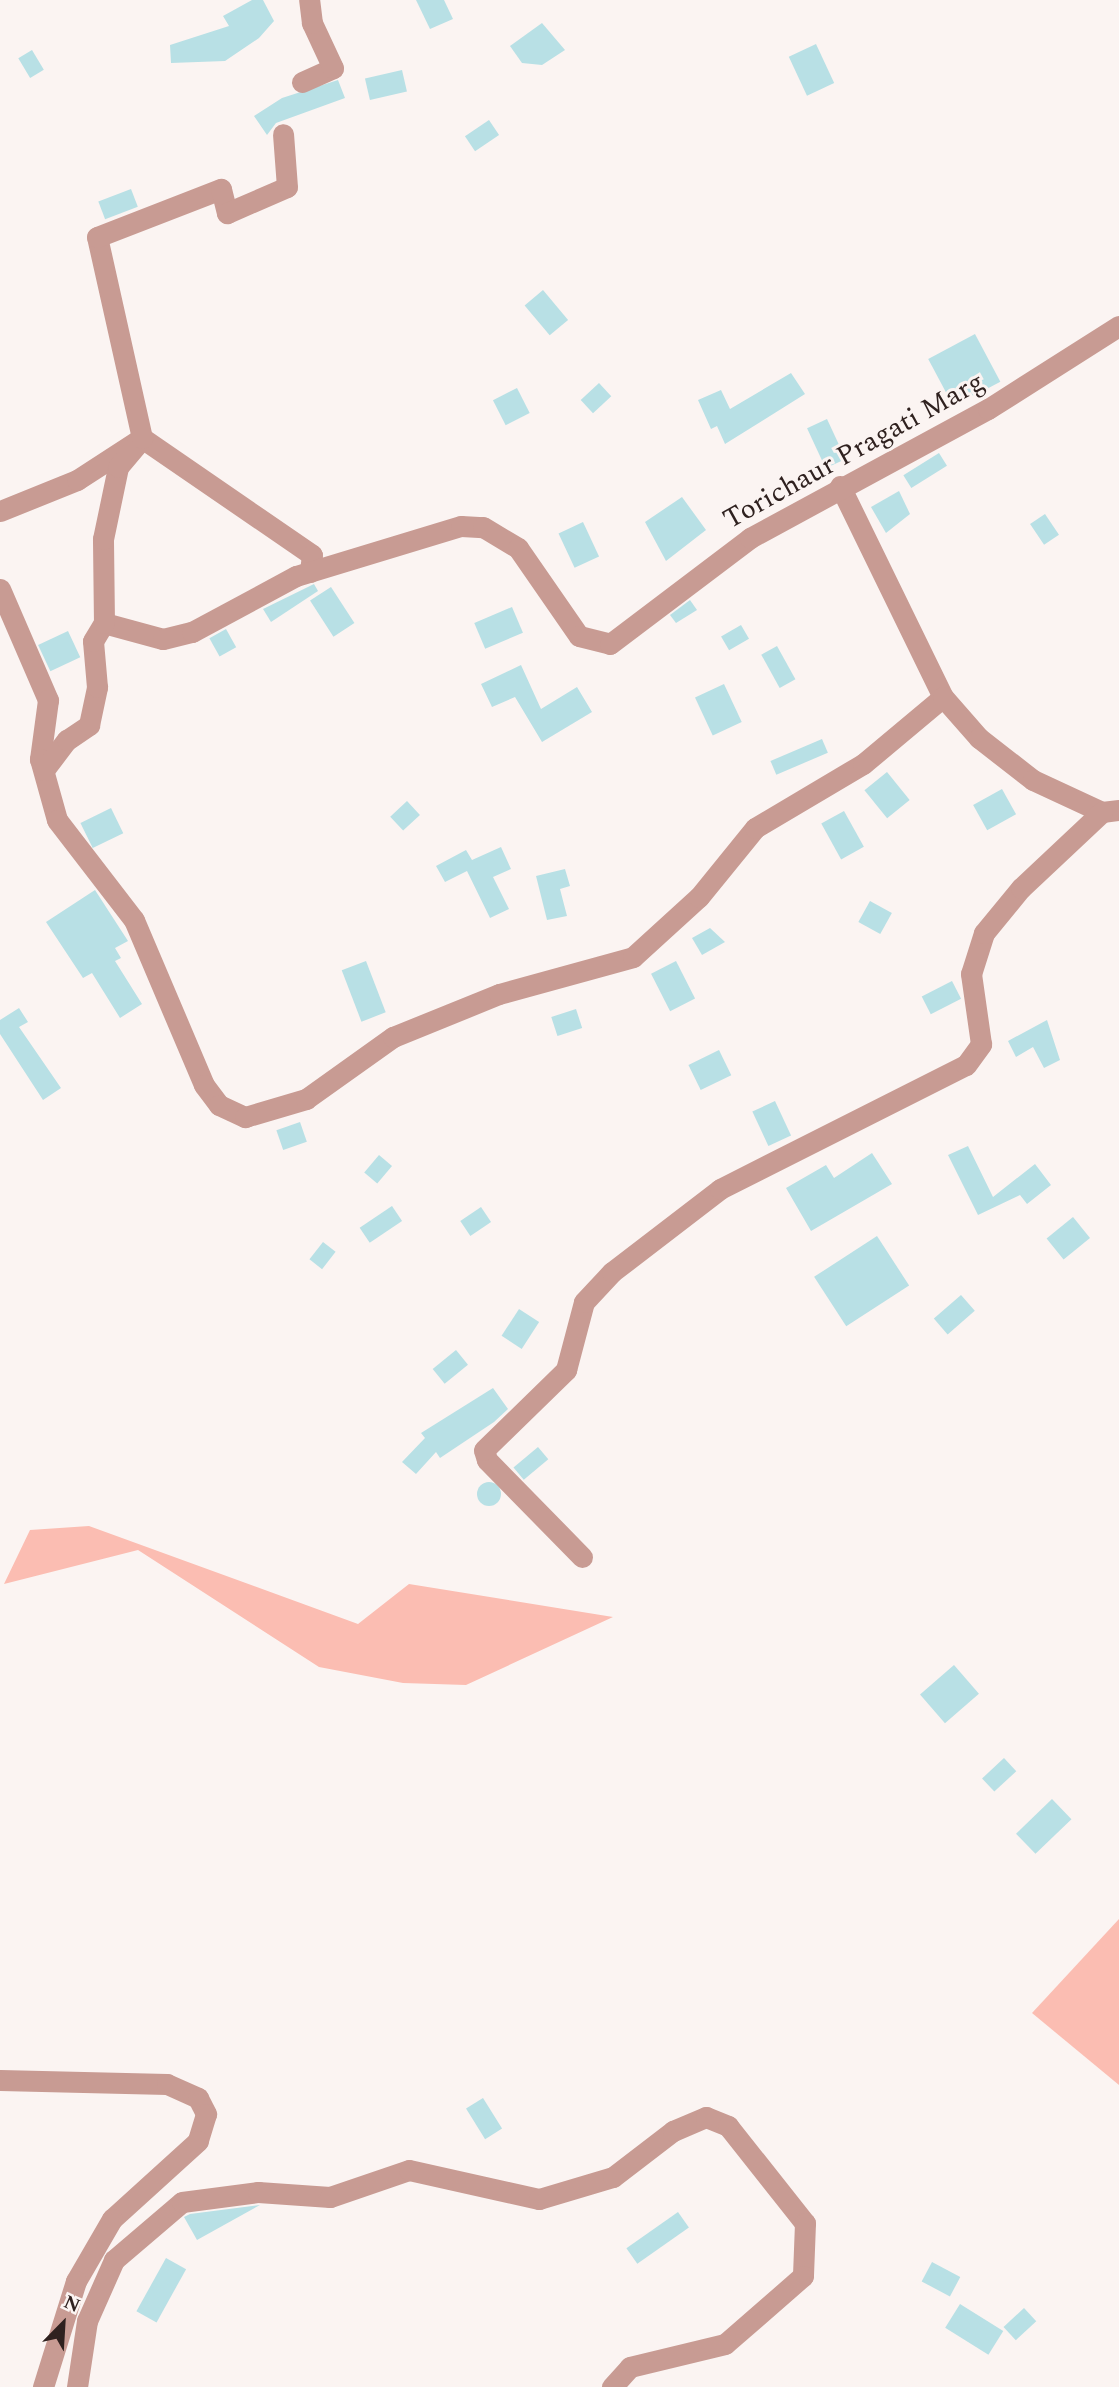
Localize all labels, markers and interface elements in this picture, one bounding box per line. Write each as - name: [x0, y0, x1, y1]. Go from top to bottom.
- street label: Torichaur Pragati Marg: [718, 365, 990, 537]
- text: N: [59, 2288, 85, 2321]
- north arrow: [28, 2289, 98, 2359]

